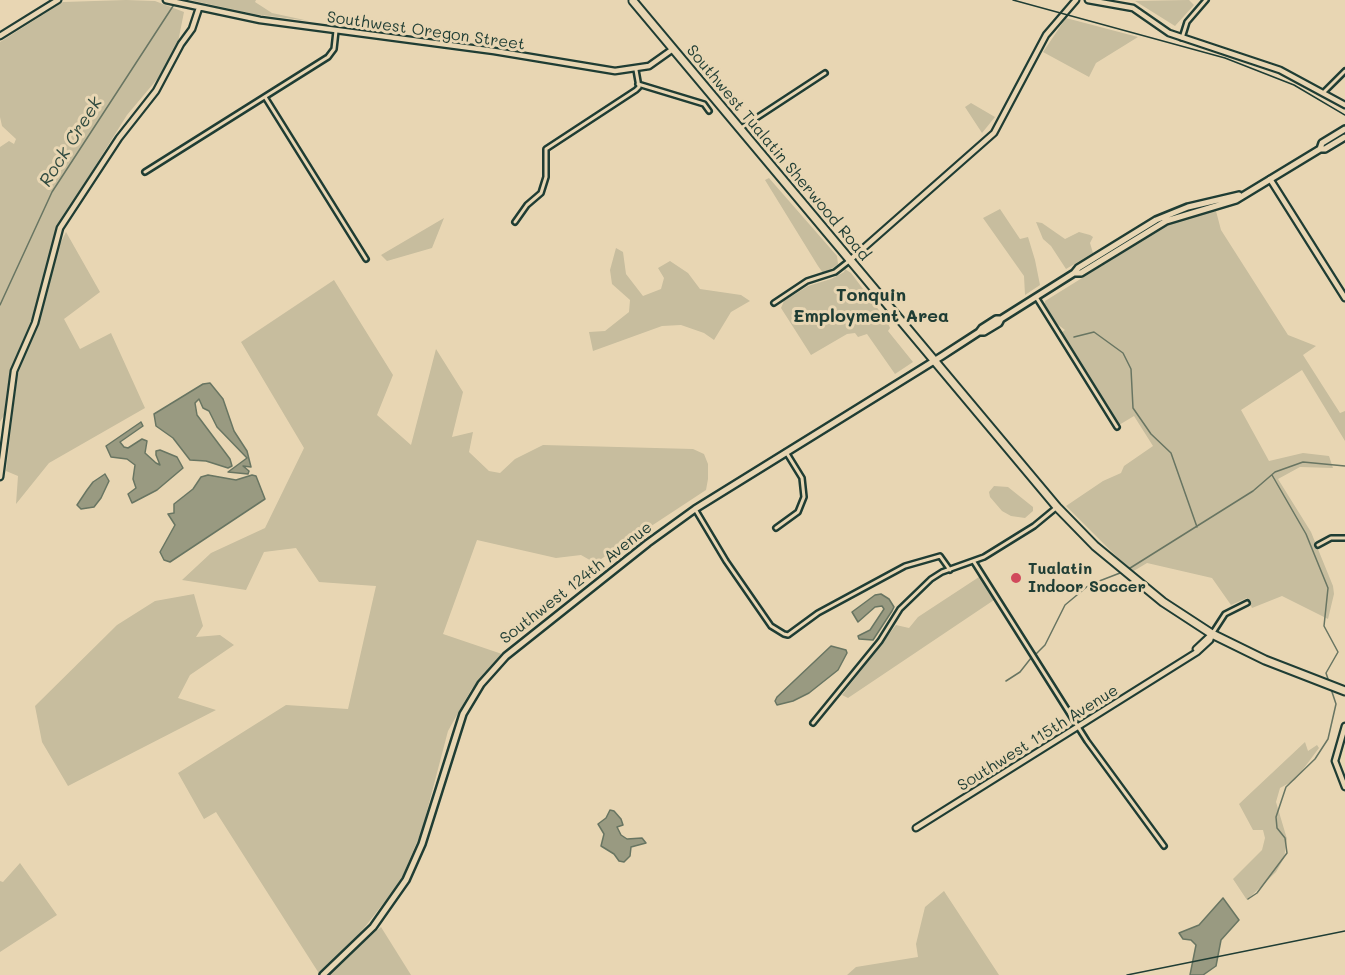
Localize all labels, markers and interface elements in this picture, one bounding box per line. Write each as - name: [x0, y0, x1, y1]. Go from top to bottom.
- street label: Southwest Oregon Street: [326, 8, 526, 54]
- street label: Southwest Tualatin Sherwood Road: [682, 41, 874, 265]
- water label: Rock Creek: [35, 93, 107, 191]
- district label: Tonquin Employment Area: [793, 284, 949, 326]
- street label: Southwest 124th Avenue: [496, 518, 656, 648]
- place label: Tualatin Indoor Soccer: [1028, 559, 1146, 597]
- marker: Tualatin Indoor Soccer: [1009, 571, 1023, 585]
- street label: Southwest 115th Avenue: [954, 681, 1122, 795]

